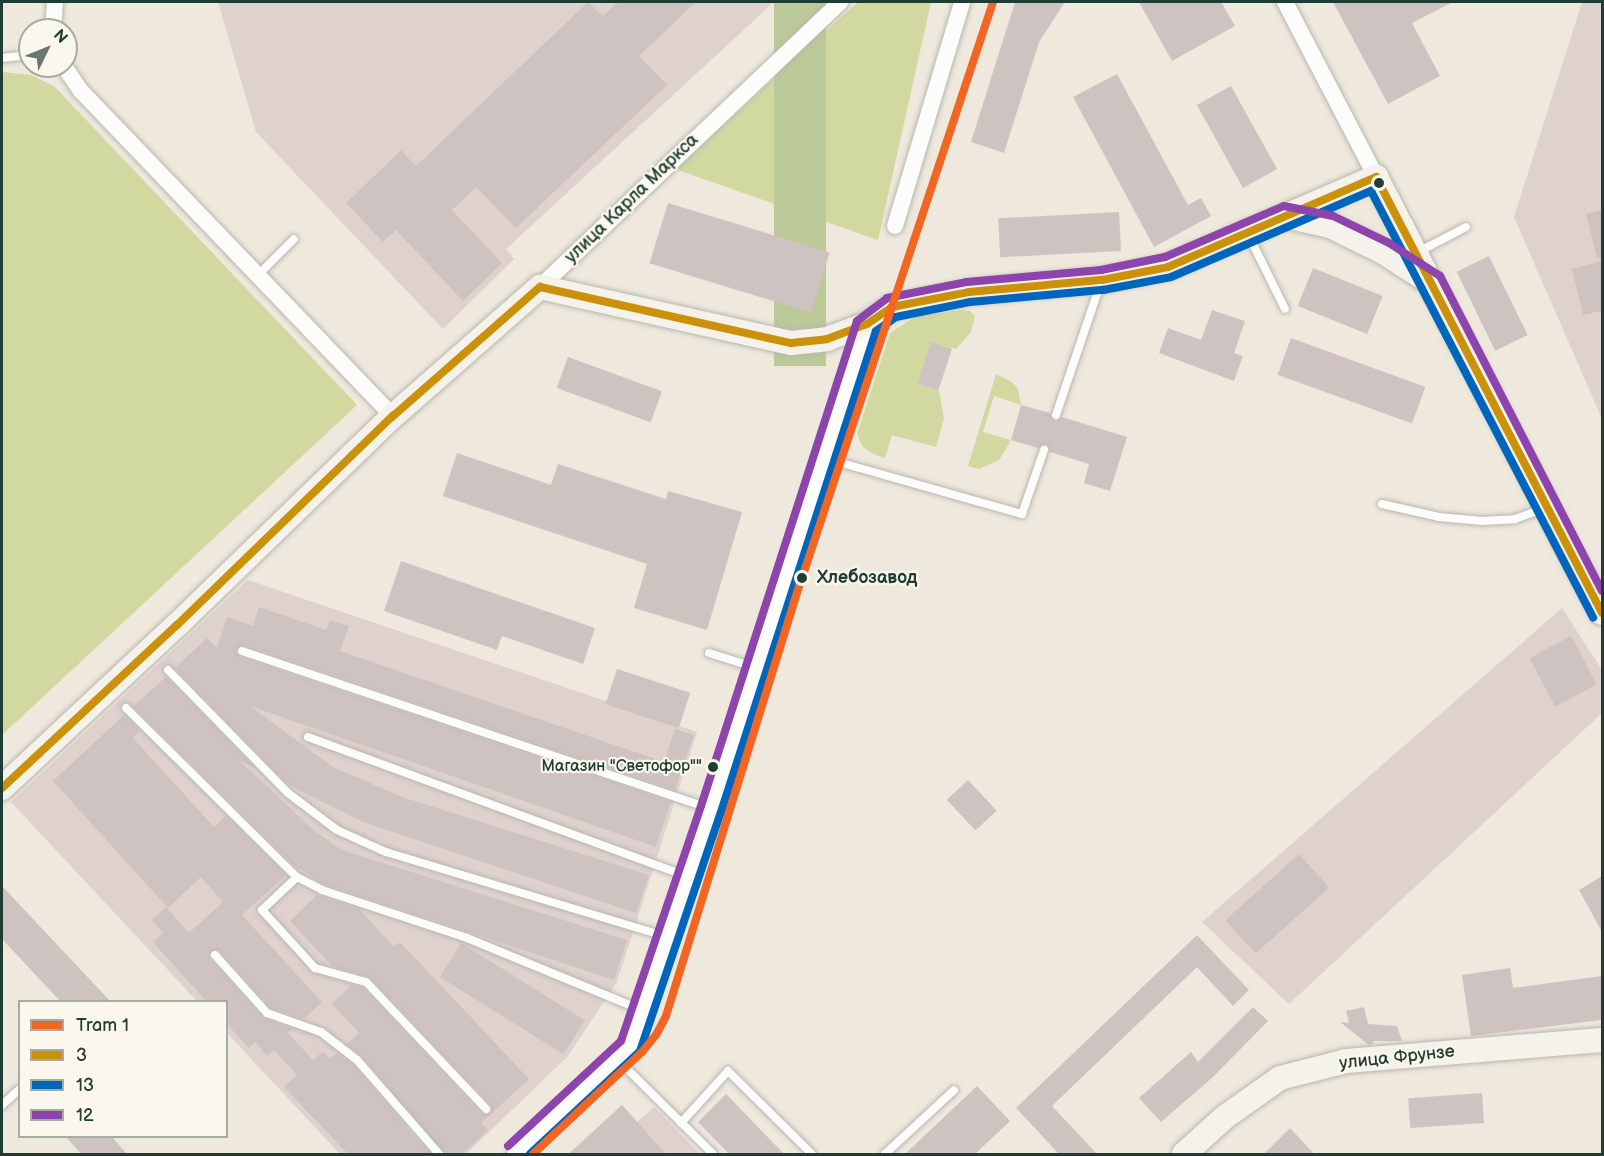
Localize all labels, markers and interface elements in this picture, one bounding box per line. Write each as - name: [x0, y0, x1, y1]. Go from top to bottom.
- north arrow: [18, 18, 78, 78]
- text: N: [49, 26, 71, 48]
- street label: улица Карла Маркса: [561, 130, 703, 268]
- unlabelled marker: [1373, 177, 1385, 189]
- place label: Хлебозавод: [817, 567, 917, 589]
- marker: Хлебозавод: [792, 568, 812, 588]
- place label: Магазин "Светофор"": [542, 757, 702, 777]
- marker: Магазин "Светофор"": [707, 761, 719, 773]
- legend: [18, 1000, 228, 1138]
- text: Tram 1: [76, 1015, 129, 1036]
- street label: улица Фрунзе: [1338, 1041, 1456, 1075]
- text: 3: [76, 1045, 87, 1066]
- text: 13: [76, 1075, 94, 1096]
- text: 12: [76, 1105, 94, 1126]

